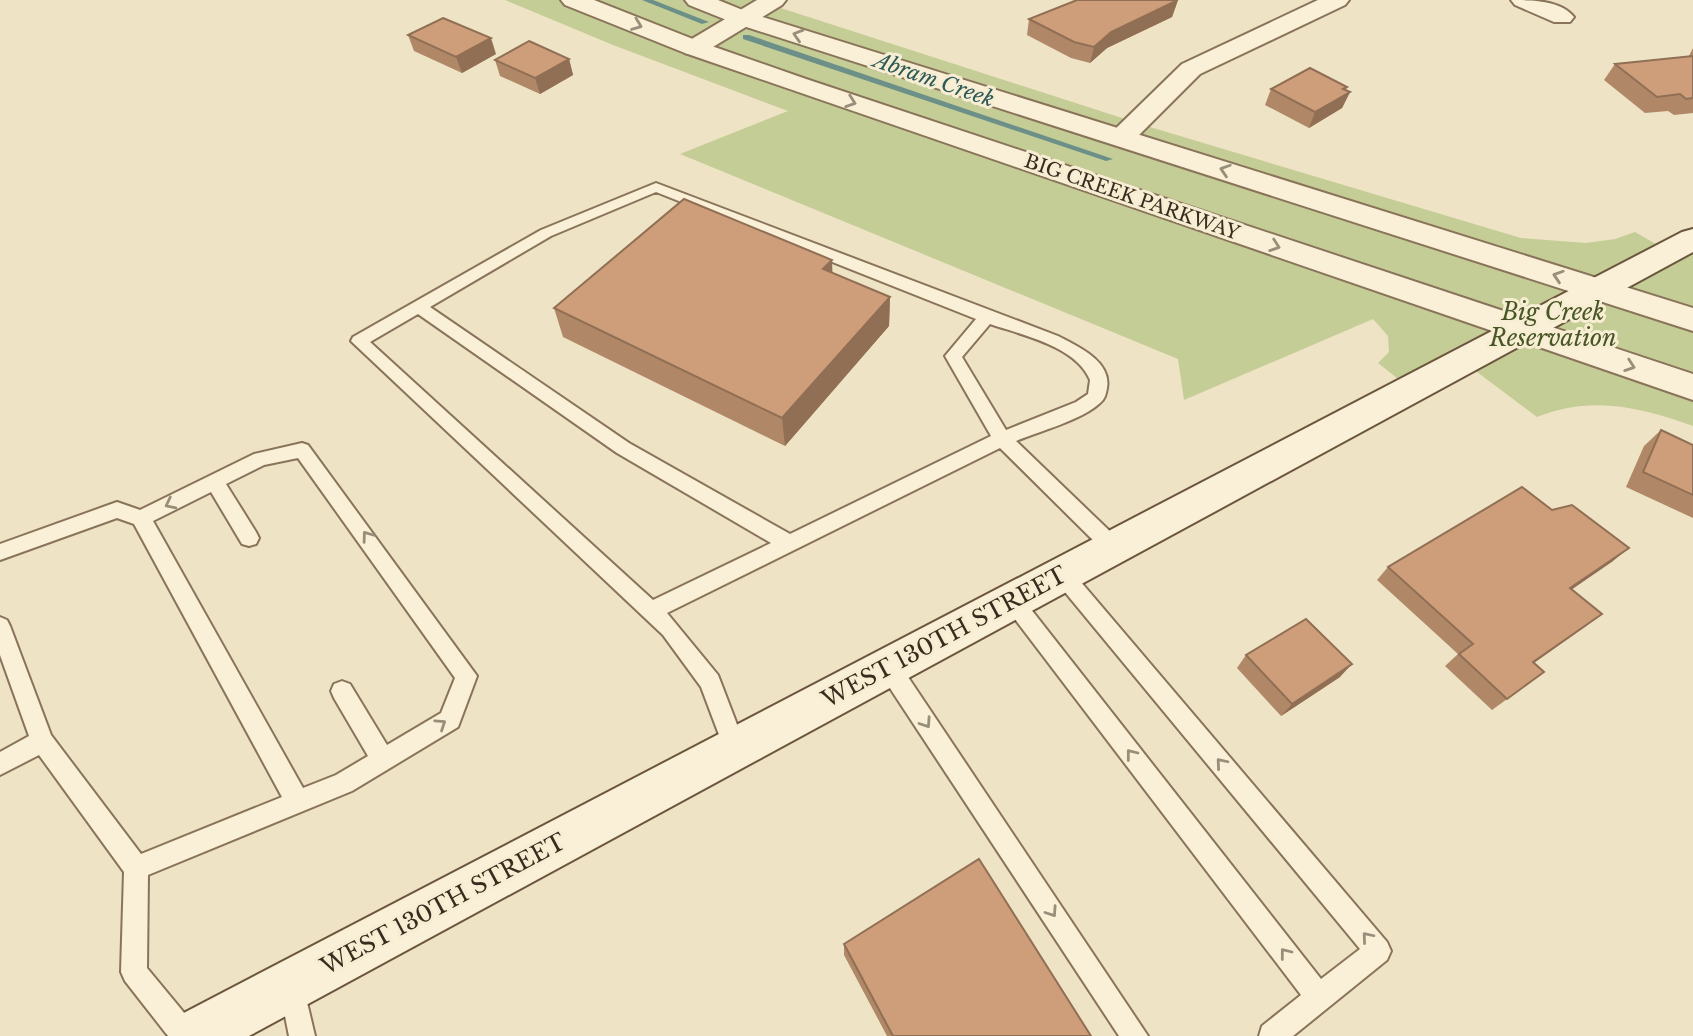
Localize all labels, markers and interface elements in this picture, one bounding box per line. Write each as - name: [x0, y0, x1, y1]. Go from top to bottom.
- one-way arrow: [630, 17, 642, 31]
- one-way arrow: [792, 29, 804, 43]
- water label: Abram Creek: [868, 46, 998, 113]
- one-way arrow: [844, 94, 856, 108]
- street label: BIG CREEK PARKWAY: [1021, 149, 1243, 245]
- one-way arrow: [1219, 163, 1231, 178]
- one-way arrow: [1268, 238, 1280, 252]
- one-way arrow: [1553, 269, 1565, 284]
- park label: Big Creek Reservation: [1488, 298, 1617, 352]
- one-way arrow: [1623, 358, 1635, 372]
- one-way arrow: [164, 495, 177, 509]
- one-way arrow: [363, 531, 375, 544]
- street label: WEST 130TH STREET: [816, 560, 1072, 714]
- one-way arrow: [917, 715, 930, 728]
- one-way arrow: [433, 720, 446, 732]
- one-way arrow: [1126, 749, 1139, 762]
- one-way arrow: [1217, 758, 1229, 771]
- street label: WEST 130TH STREET: [315, 827, 571, 981]
- one-way arrow: [1044, 905, 1057, 918]
- one-way arrow: [1363, 933, 1375, 946]
- one-way arrow: [1281, 949, 1294, 961]

